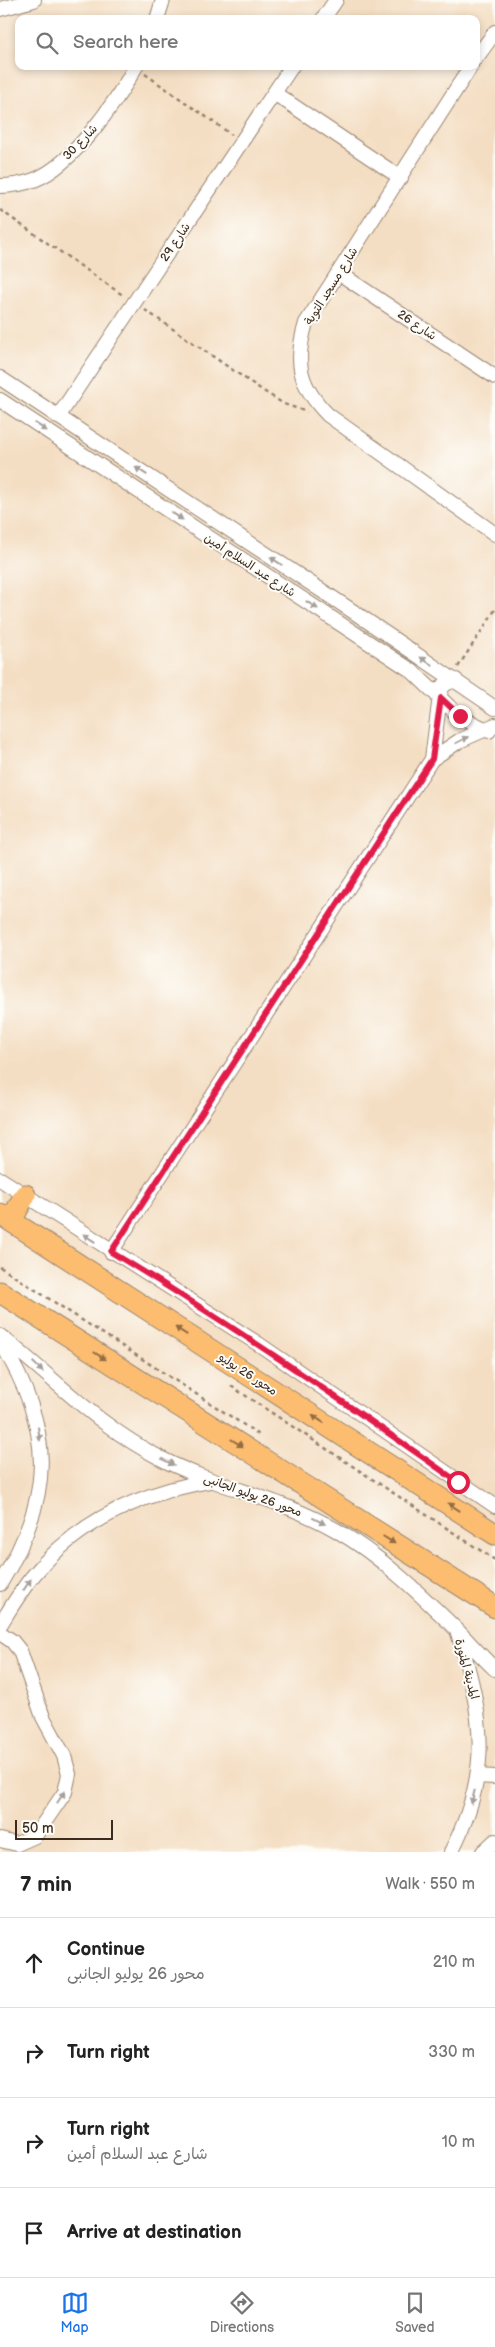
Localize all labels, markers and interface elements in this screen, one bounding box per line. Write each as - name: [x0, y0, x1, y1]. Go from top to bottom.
- search box: [15, 15, 480, 70]
- icon: search: [33, 29, 61, 57]
- text: Search here: [73, 31, 178, 54]
- street label: شارع 30: [60, 121, 102, 164]
- street label: شارع 29: [157, 220, 195, 265]
- street label: شارع مسجد التوبة: [301, 245, 362, 328]
- street label: شارع 26: [394, 307, 439, 345]
- one-way arrow: [34, 422, 47, 432]
- one-way arrow: [134, 466, 147, 476]
- one-way arrow: [170, 511, 183, 521]
- street label: شارع عبد السلام أمين: [201, 530, 298, 601]
- one-way arrow: [269, 556, 283, 566]
- one-way arrow: [306, 601, 319, 610]
- one-way arrow: [419, 656, 433, 665]
- route end: [449, 705, 472, 728]
- one-way arrow: [455, 736, 470, 744]
- one-way arrow: [83, 1233, 96, 1243]
- one-way arrow: [174, 1326, 188, 1336]
- street label: محور 26 يوليو: [215, 1349, 280, 1399]
- one-way arrow: [94, 1351, 107, 1361]
- one-way arrow: [32, 1360, 44, 1372]
- one-way arrow: [311, 1414, 324, 1424]
- one-way arrow: [35, 1426, 43, 1442]
- one-way arrow: [231, 1439, 244, 1448]
- one-way arrow: [161, 1458, 176, 1466]
- street label: محور 26 يوليو الجانبى: [202, 1471, 304, 1520]
- route start: [447, 1471, 470, 1494]
- one-way arrow: [447, 1502, 461, 1512]
- one-way arrow: [312, 1517, 327, 1525]
- one-way arrow: [382, 1535, 396, 1545]
- one-way arrow: [22, 1578, 32, 1591]
- street label: المدينة المنورة: [451, 1637, 482, 1701]
- one-way arrow: [469, 1790, 477, 1805]
- one-way arrow: [56, 1791, 65, 1804]
- scale bar: [15, 1817, 112, 1840]
- text: 50 m: [22, 1820, 54, 1837]
- text: 7 min: [20, 1872, 72, 1897]
- text: Walk · 550 m: [385, 1875, 475, 1894]
- text: Continue: [67, 1938, 145, 1961]
- icon: ahead: [20, 1949, 48, 1977]
- text: 210 m: [433, 1953, 475, 1972]
- text: محور 26 يوليو الجانبى: [67, 1965, 205, 1984]
- icon: right: [20, 2039, 48, 2067]
- text: Turn right: [67, 2041, 150, 2064]
- text: 330 m: [428, 2043, 475, 2062]
- text: Turn right: [67, 2118, 150, 2141]
- icon: right: [20, 2129, 48, 2157]
- text: 10 m: [442, 2133, 475, 2152]
- text: شارع عبد السلام أمين: [67, 2145, 208, 2164]
- icon: arrive: [20, 2219, 48, 2247]
- text: Arrive at destination: [67, 2221, 242, 2244]
- tab: Map: [61, 2289, 89, 2336]
- tab: Directions: [210, 2289, 274, 2336]
- tab: Saved: [395, 2289, 434, 2336]

